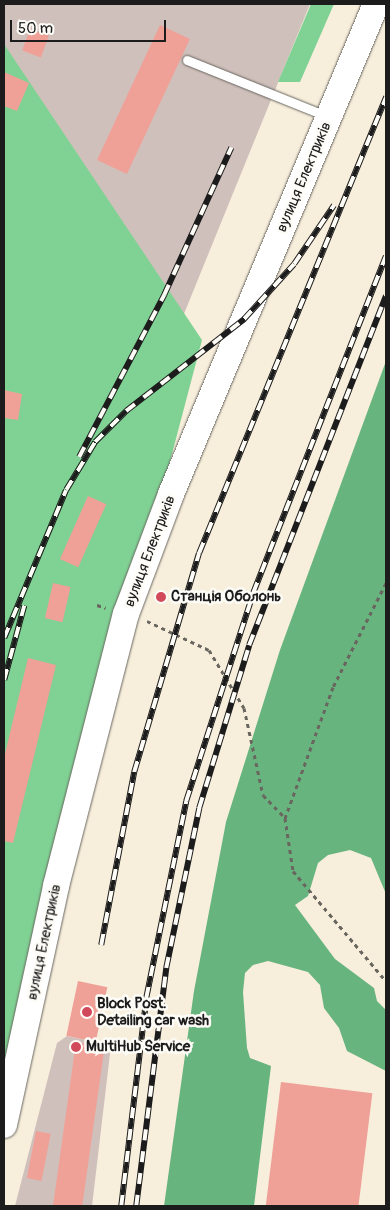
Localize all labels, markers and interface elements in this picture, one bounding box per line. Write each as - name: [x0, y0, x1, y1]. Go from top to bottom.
- scale bar: [12, 10, 169, 42]
- text: 50 m: [18, 19, 53, 38]
- street label: вулиця Електриків: [273, 119, 335, 235]
- street label: вулиця Електриків: [120, 493, 180, 609]
- place label: Станція Оболонь: [171, 588, 281, 606]
- marker: Станція Оболонь: [155, 591, 167, 603]
- street label: вулиця Електриків: [23, 882, 65, 1002]
- place label: Block Post. Detailing car wash: [97, 994, 209, 1029]
- marker: Block Post. Detailing car wash: [81, 1006, 93, 1018]
- place label: MultiHub Service: [86, 1038, 190, 1056]
- marker: MultiHub Service: [70, 1041, 82, 1053]

